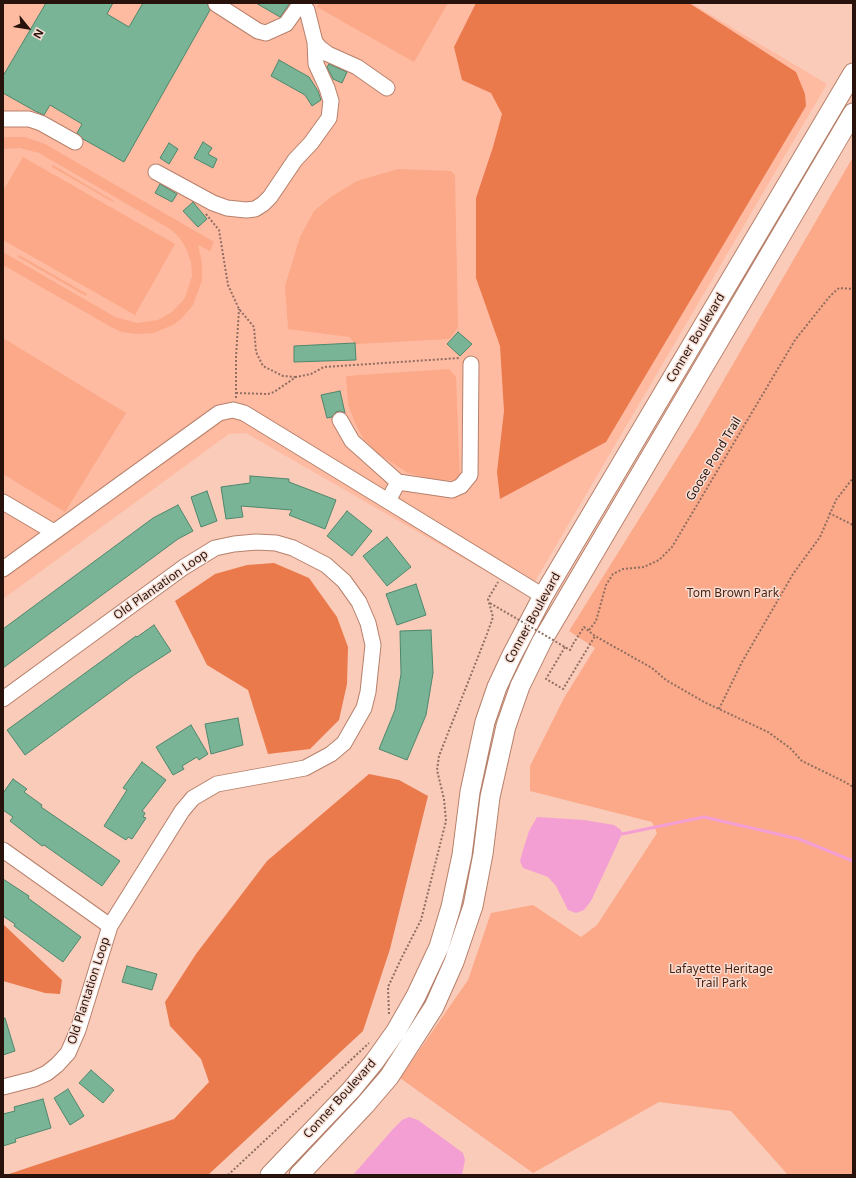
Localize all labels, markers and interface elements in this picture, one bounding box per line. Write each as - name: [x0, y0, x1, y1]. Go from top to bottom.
- north arrow: [8, 8, 48, 48]
- text: N: [30, 27, 48, 42]
- street label: Conner Boulevard: [664, 291, 728, 385]
- street label: Goose Pond Trail: [683, 415, 745, 503]
- street label: Old Plantation Loop: [111, 547, 211, 623]
- street label: Conner Boulevard: [502, 570, 564, 666]
- park label: Tom Brown Park: [687, 587, 779, 601]
- street label: Old Plantation Loop: [65, 936, 113, 1046]
- park label: Lafayette Heritage Trail Park: [669, 963, 773, 991]
- street label: Conner Boulevard: [301, 1056, 379, 1142]

